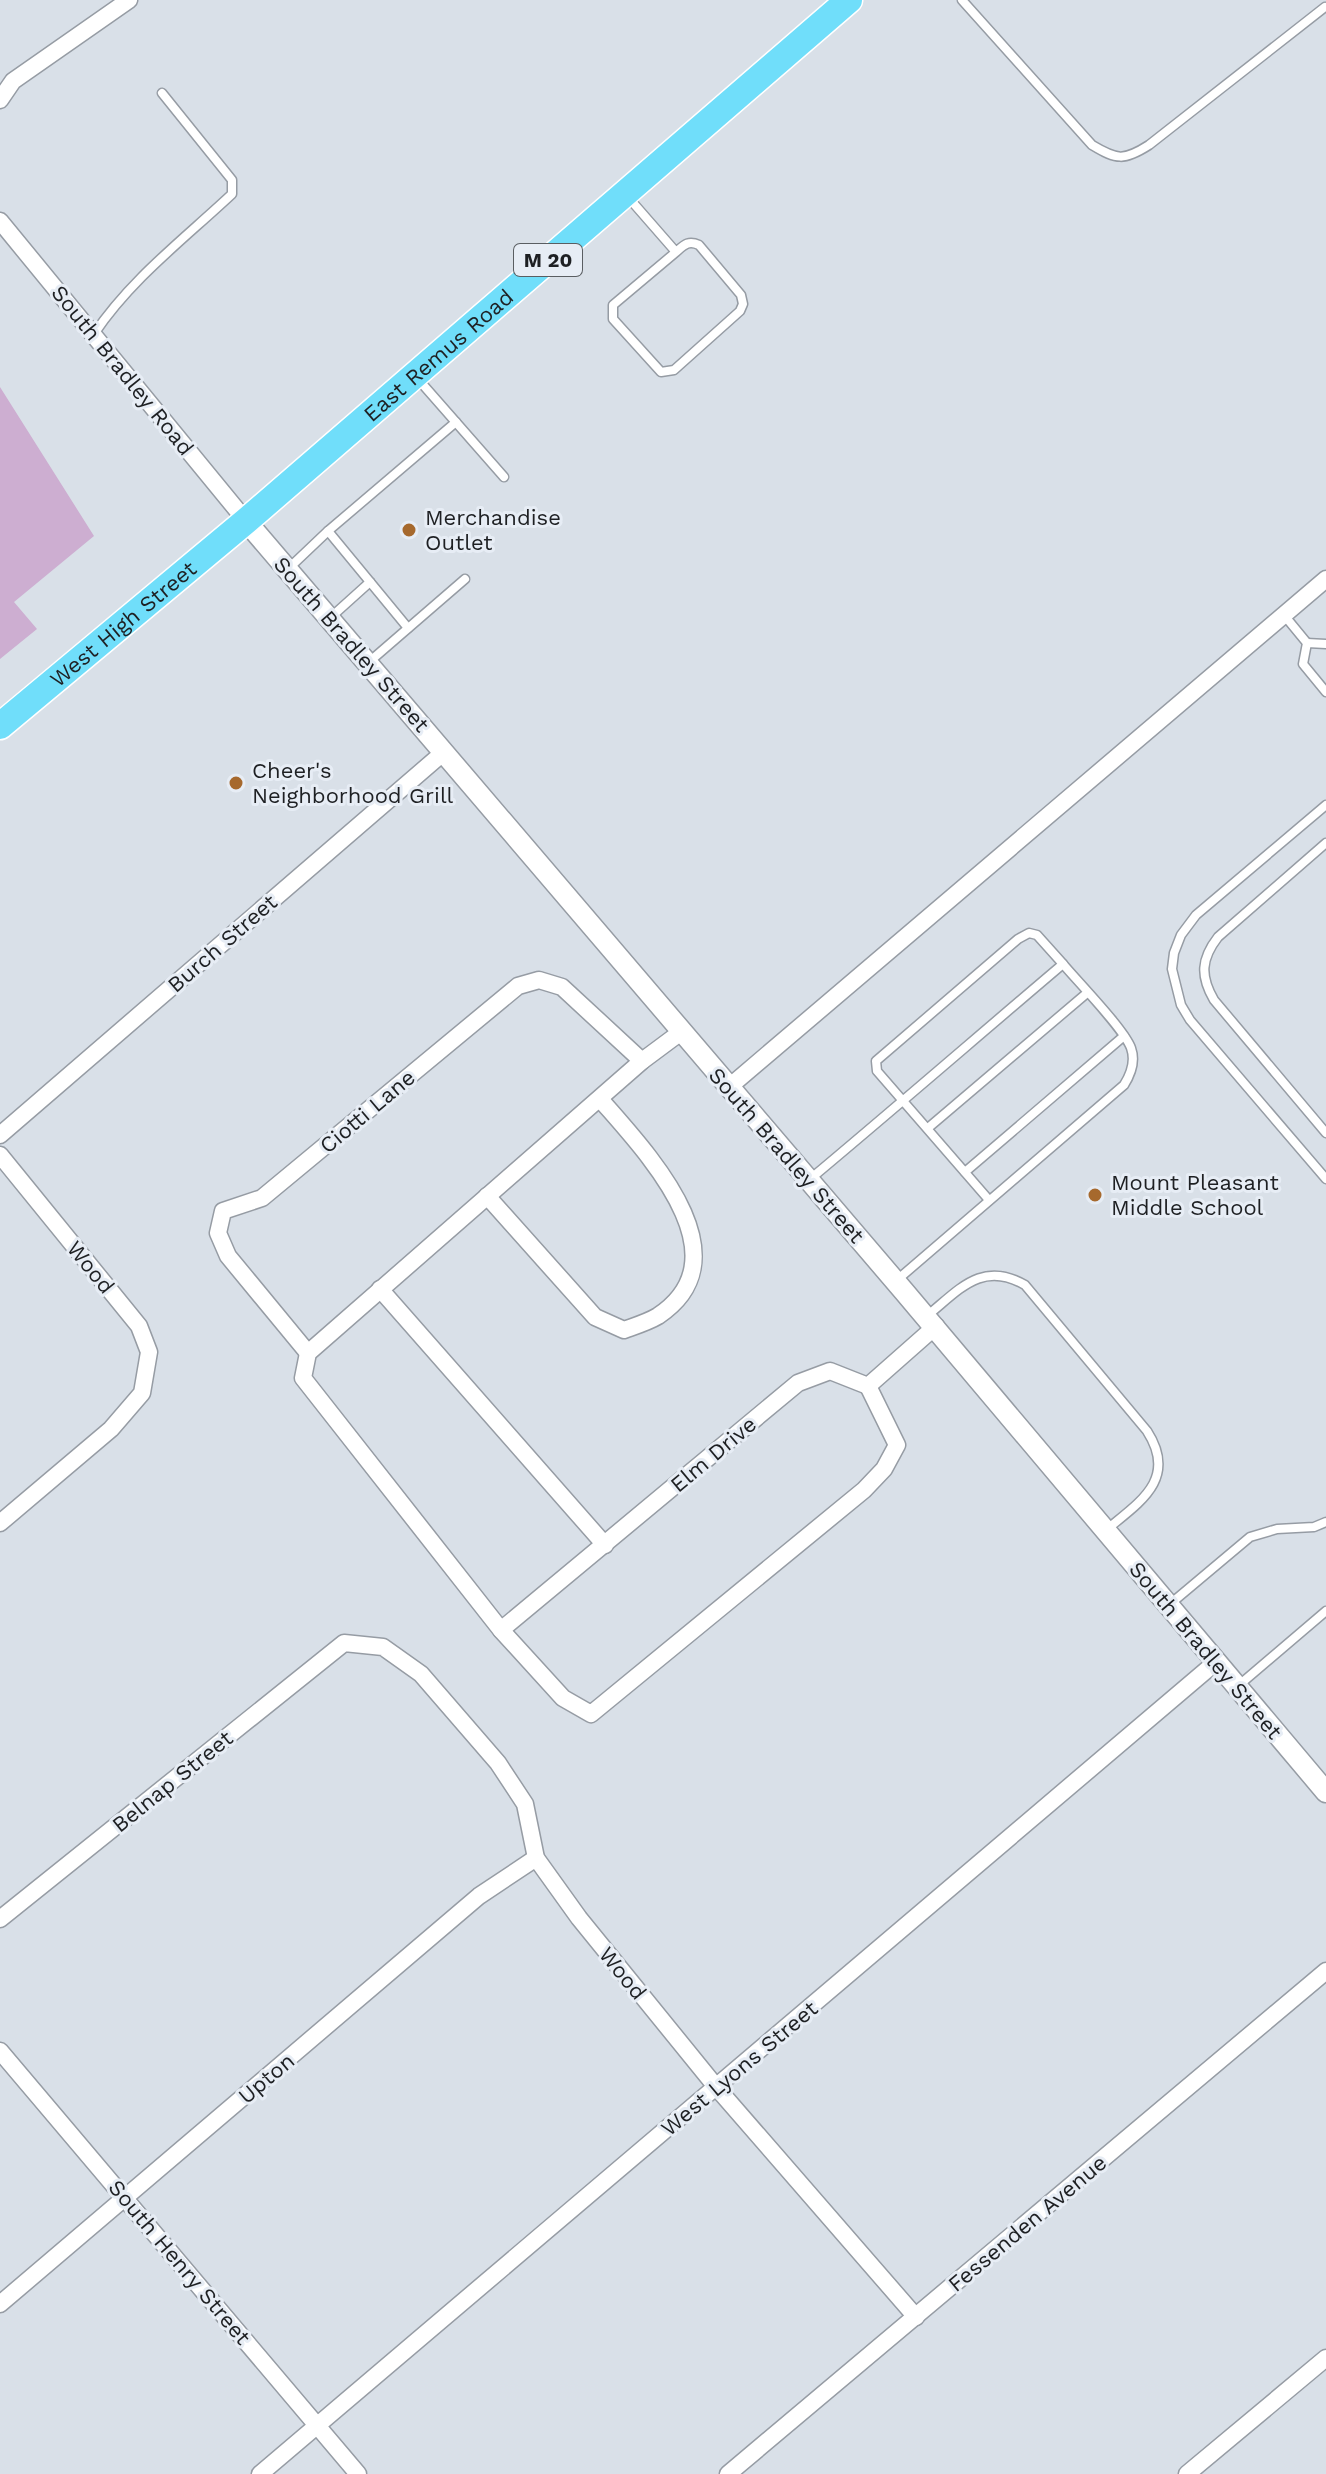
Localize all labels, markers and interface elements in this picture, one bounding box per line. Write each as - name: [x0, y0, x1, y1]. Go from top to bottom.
- road number: M 20: [514, 244, 582, 276]
- street label: South Bradley Road: [46, 280, 199, 460]
- street label: East Remus Road: [359, 284, 518, 427]
- place label: Merchandise Outlet: [425, 505, 561, 555]
- marker: Merchandise Outlet: [400, 521, 418, 539]
- street label: South Bradley Street: [269, 552, 435, 737]
- street label: West High Street: [45, 556, 201, 692]
- place label: Cheer's Neighborhood Grill: [252, 758, 454, 808]
- marker: Cheer's Neighborhood Grill: [227, 774, 245, 792]
- street label: Burch Street: [163, 889, 282, 998]
- street label: South Bradley Street: [704, 1063, 870, 1248]
- street label: Ciotti Lane: [315, 1064, 420, 1158]
- place label: Mount Pleasant Middle School: [1111, 1170, 1279, 1220]
- marker: Mount Pleasant Middle School: [1086, 1186, 1104, 1204]
- street label: Wood: [62, 1236, 119, 1299]
- street label: Elm Drive: [665, 1411, 761, 1497]
- street label: South Bradley Street: [1124, 1557, 1287, 1744]
- street label: Belnap Street: [107, 1725, 237, 1837]
- street label: Wood: [594, 1942, 651, 2005]
- street label: West Lyons Street: [656, 1996, 822, 2141]
- street label: Upton: [233, 2048, 299, 2109]
- street label: Fessenden Avenue: [943, 2150, 1112, 2297]
- street label: South Henry Street: [104, 2175, 256, 2350]

